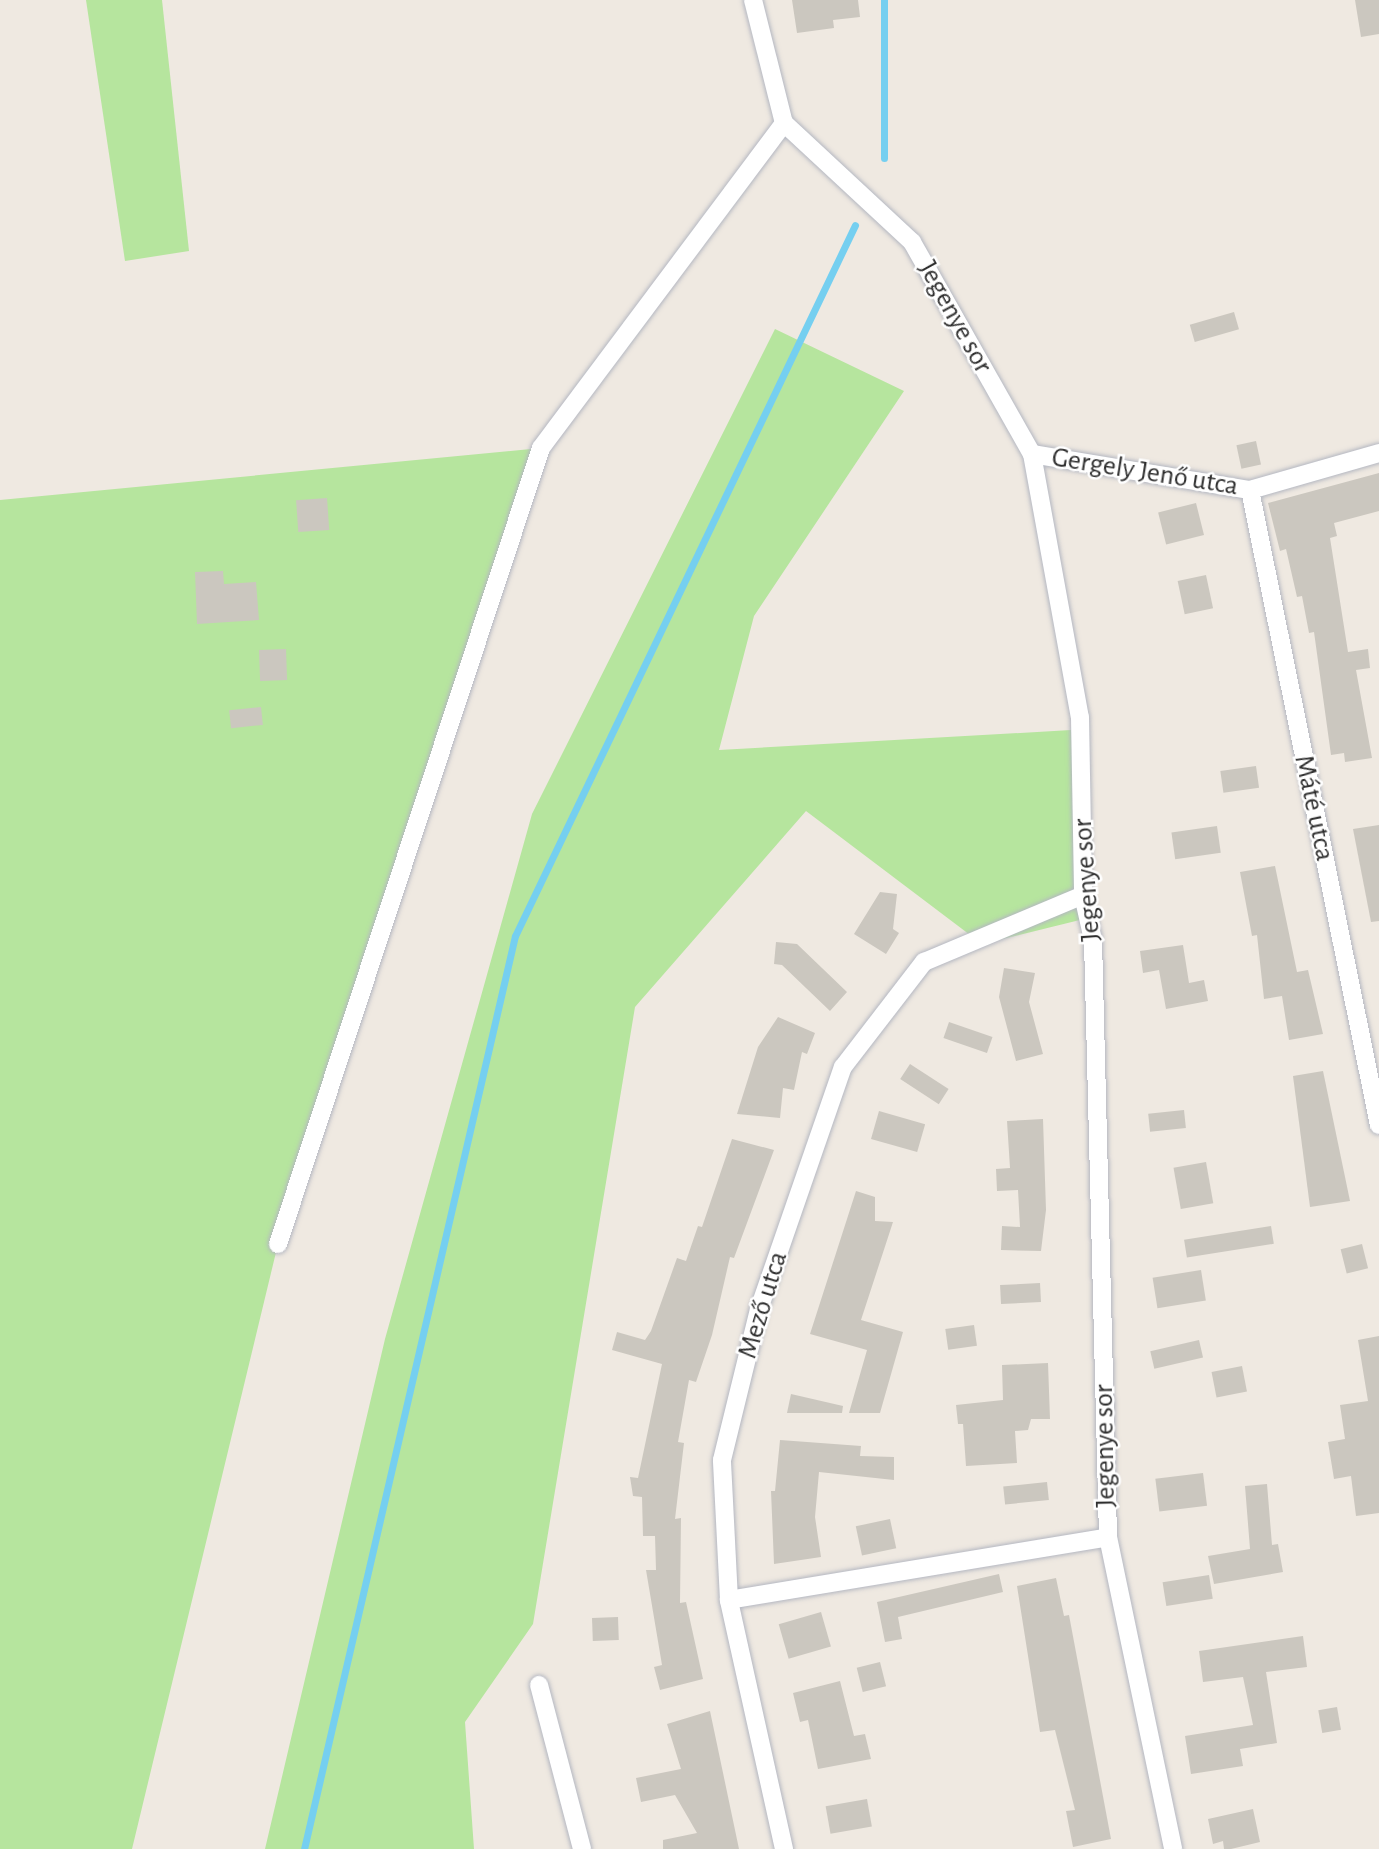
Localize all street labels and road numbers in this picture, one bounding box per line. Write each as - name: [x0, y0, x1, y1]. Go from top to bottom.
- street label: Jegenye sor: [910, 255, 1000, 379]
- street label: Gergely Jenő utca: [1049, 441, 1241, 503]
- street label: Máté utca: [1286, 752, 1342, 864]
- street label: Jegenye sor: [1066, 817, 1108, 943]
- street label: Mező utca: [731, 1247, 795, 1363]
- street label: Jegenye sor: [1087, 1384, 1123, 1508]

